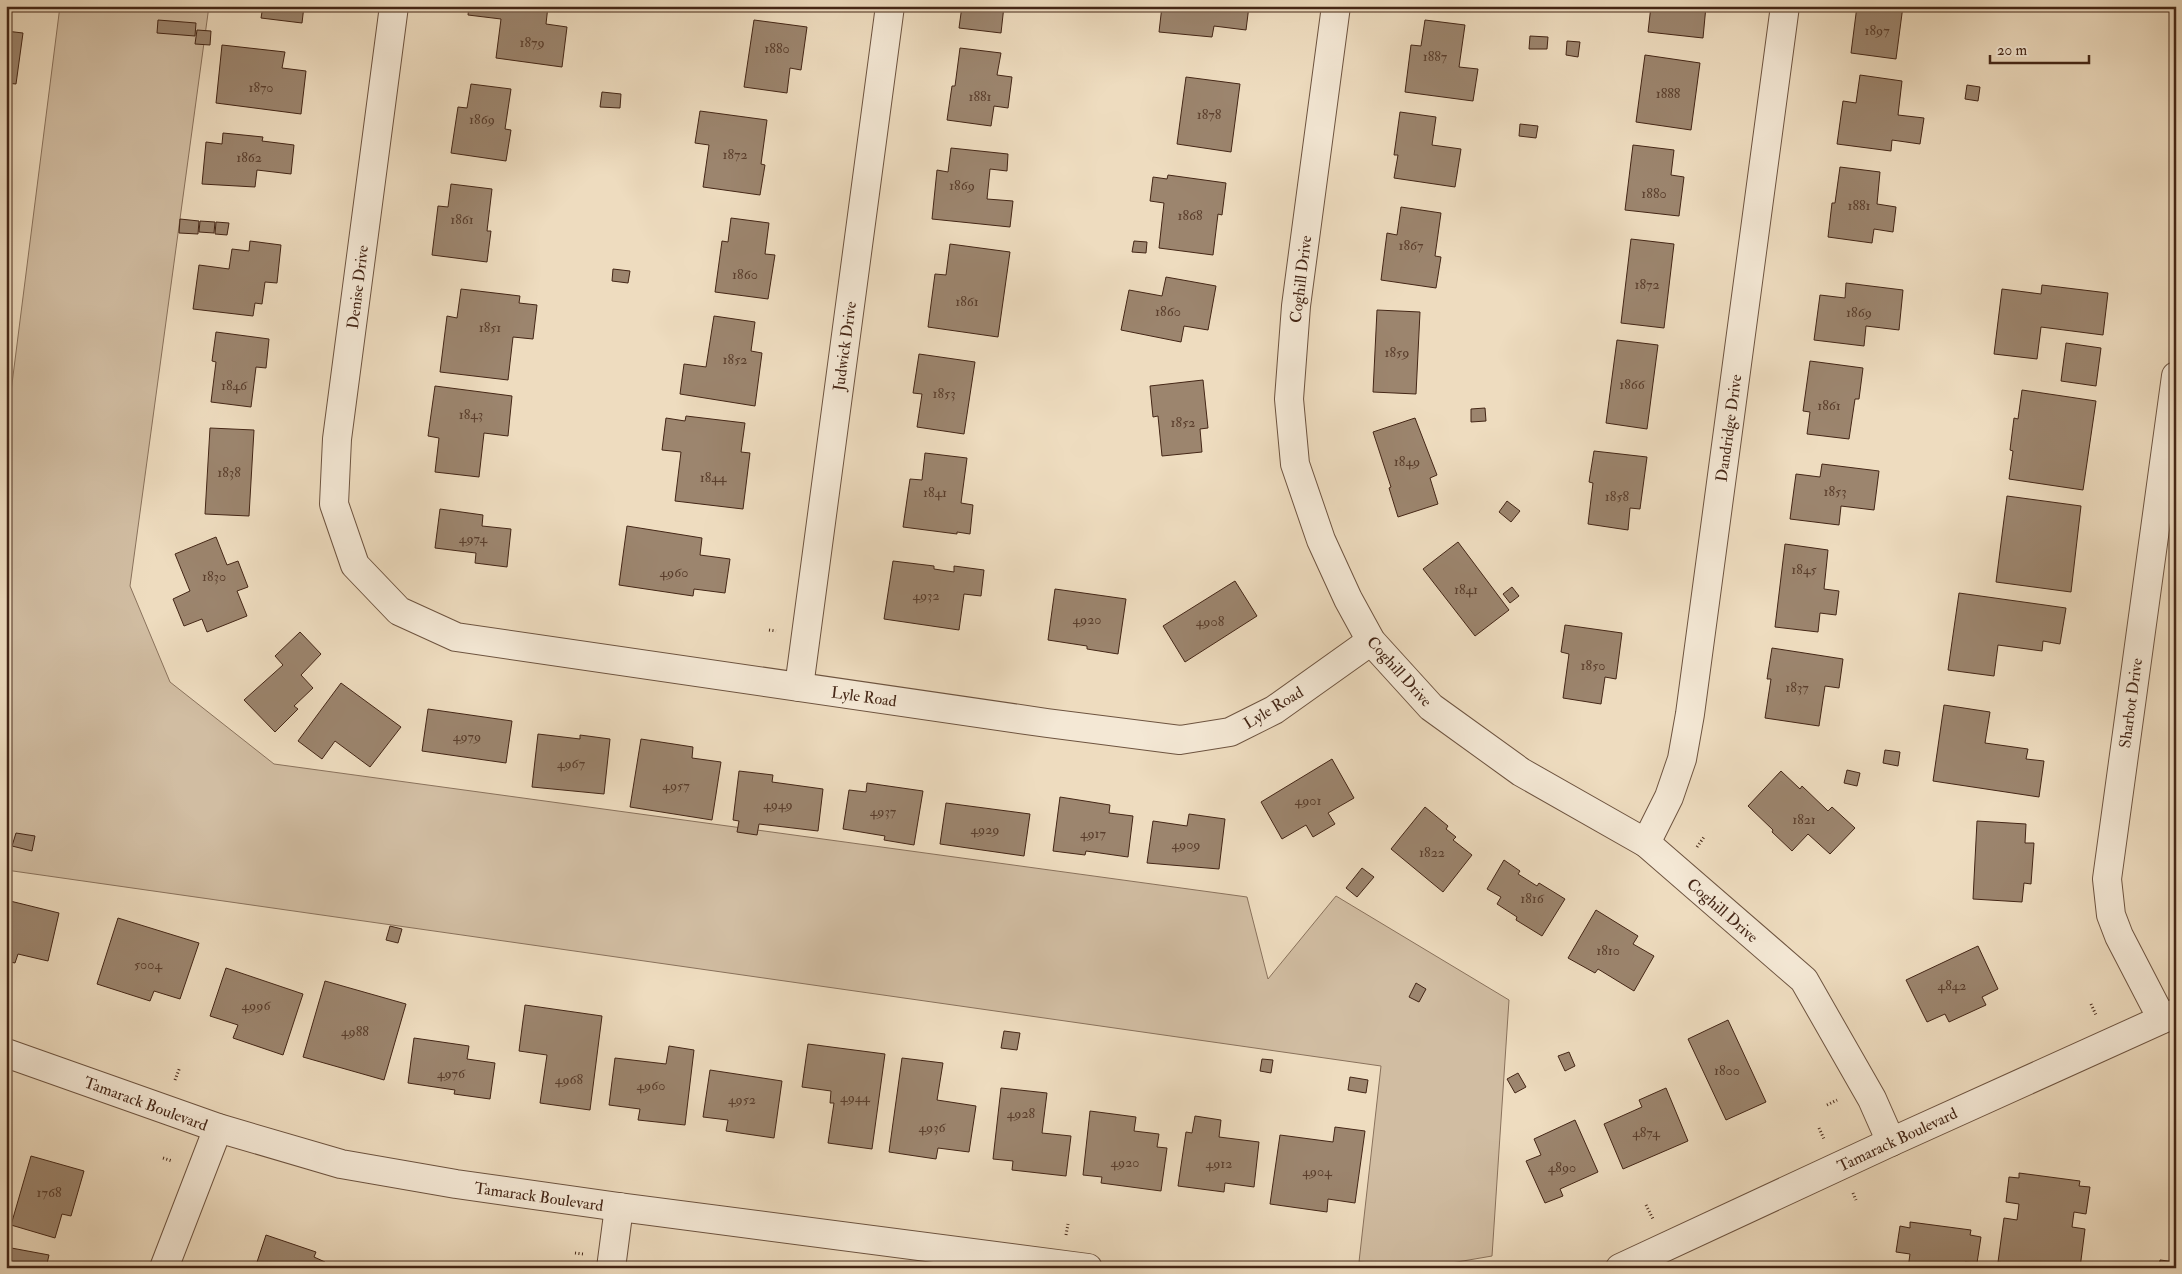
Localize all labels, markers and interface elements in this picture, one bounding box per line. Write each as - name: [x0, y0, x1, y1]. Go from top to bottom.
- house number: 1897: [1864, 22, 1890, 39]
- scale bar: [1990, 32, 2088, 64]
- house number: 1879: [519, 34, 545, 51]
- house number: 1880: [764, 40, 790, 57]
- text: 20 m: [1997, 41, 2027, 60]
- house number: 1887: [1423, 48, 1448, 65]
- house number: 1870: [248, 79, 274, 96]
- house number: 1888: [1656, 85, 1681, 102]
- house number: 1881: [968, 88, 992, 105]
- house number: 1878: [1197, 106, 1222, 123]
- house number: 1869: [469, 111, 495, 128]
- house number: 1872: [722, 146, 748, 163]
- house number: 1862: [236, 149, 262, 166]
- house number: 1869: [949, 177, 975, 194]
- house number: 1880: [1641, 185, 1667, 202]
- house number: 1881: [1847, 197, 1871, 214]
- house number: 1868: [1177, 207, 1203, 224]
- house number: 1861: [450, 211, 474, 228]
- street label: Coghill Drive: [1286, 234, 1316, 324]
- house number: 1867: [1398, 237, 1424, 254]
- street label: Denise Drive: [343, 244, 373, 330]
- house number: 1860: [732, 266, 758, 283]
- house number: 1872: [1634, 276, 1660, 293]
- house number: 1861: [955, 293, 979, 310]
- street label: Judwick Drive: [829, 300, 862, 393]
- house number: 1860: [1155, 303, 1181, 320]
- house number: 1869: [1846, 304, 1872, 321]
- house number: 1851: [479, 319, 501, 336]
- house number: 1859: [1385, 344, 1409, 361]
- house number: 1852: [723, 351, 747, 368]
- street label: Dandridge Drive: [1712, 373, 1746, 483]
- house number: 1866: [1619, 376, 1646, 393]
- house number: 1846: [221, 377, 248, 394]
- house number: 1853: [932, 385, 956, 402]
- house number: 1861: [1817, 397, 1841, 414]
- house number: 1843: [459, 406, 483, 423]
- house number: 1852: [1171, 414, 1195, 431]
- house number: 1849: [1394, 453, 1420, 470]
- house number: 1838: [217, 464, 241, 481]
- house number: 1844: [700, 469, 728, 486]
- house number: 1853: [1823, 483, 1847, 500]
- house number: 1841: [923, 484, 947, 501]
- house number: 1858: [1605, 488, 1630, 505]
- house number: 4974: [459, 530, 489, 547]
- house number: 1845: [1791, 561, 1817, 578]
- house number: 4960: [660, 564, 688, 581]
- house number: 1830: [202, 568, 226, 585]
- house number: 1841: [1454, 581, 1478, 598]
- house number: 4932: [912, 587, 940, 604]
- house number: 4920: [1073, 611, 1102, 628]
- house number: 4908: [1196, 613, 1225, 630]
- street label: Coghill Drive: [1362, 632, 1436, 711]
- house number: 1850: [1581, 657, 1605, 674]
- street label: Sharbot Drive: [2115, 657, 2147, 749]
- house number: 1837: [1785, 679, 1809, 696]
- street label: Lyle Road: [830, 682, 898, 712]
- street label: Lyle Road: [1240, 682, 1307, 733]
- house number: 4979: [453, 728, 481, 745]
- house number: 4967: [557, 755, 586, 772]
- house number: 4957: [662, 777, 690, 794]
- house number: 4901: [1295, 792, 1321, 809]
- house number: 4949: [763, 796, 793, 813]
- house number: 4937: [870, 803, 897, 820]
- house number: 1821: [1792, 811, 1816, 828]
- house number: 4929: [971, 821, 999, 838]
- house number: 4917: [1080, 825, 1107, 842]
- house number: 4909: [1171, 836, 1201, 853]
- house number: 1822: [1419, 844, 1445, 861]
- street label: Coghill Drive: [1683, 874, 1762, 947]
- house number: 1816: [1520, 890, 1545, 907]
- house number: 1810: [1596, 942, 1620, 959]
- house number: 5004: [134, 956, 163, 973]
- house number: 4842: [1938, 977, 1966, 994]
- house number: 4996: [242, 997, 271, 1014]
- house number: 4988: [341, 1023, 369, 1040]
- house number: 1800: [1714, 1062, 1740, 1079]
- house number: 4976: [437, 1065, 466, 1082]
- house number: 4968: [555, 1071, 584, 1088]
- street label: Tamarack Boulevard: [81, 1072, 210, 1136]
- house number: 4960: [637, 1077, 665, 1094]
- house number: 4944: [840, 1089, 871, 1106]
- house number: 4952: [728, 1091, 756, 1108]
- street label: Tamarack Boulevard: [1834, 1103, 1961, 1176]
- house number: 4928: [1007, 1105, 1036, 1122]
- house number: 4936: [918, 1119, 947, 1136]
- house number: 4874: [1632, 1124, 1661, 1141]
- house number: 4920: [1111, 1154, 1140, 1171]
- house number: 4912: [1206, 1155, 1232, 1172]
- house number: 4890: [1548, 1159, 1576, 1176]
- house number: 4904: [1302, 1163, 1333, 1180]
- street label: Tamarack Boulevard: [473, 1178, 605, 1216]
- house number: 1768: [36, 1184, 62, 1201]

